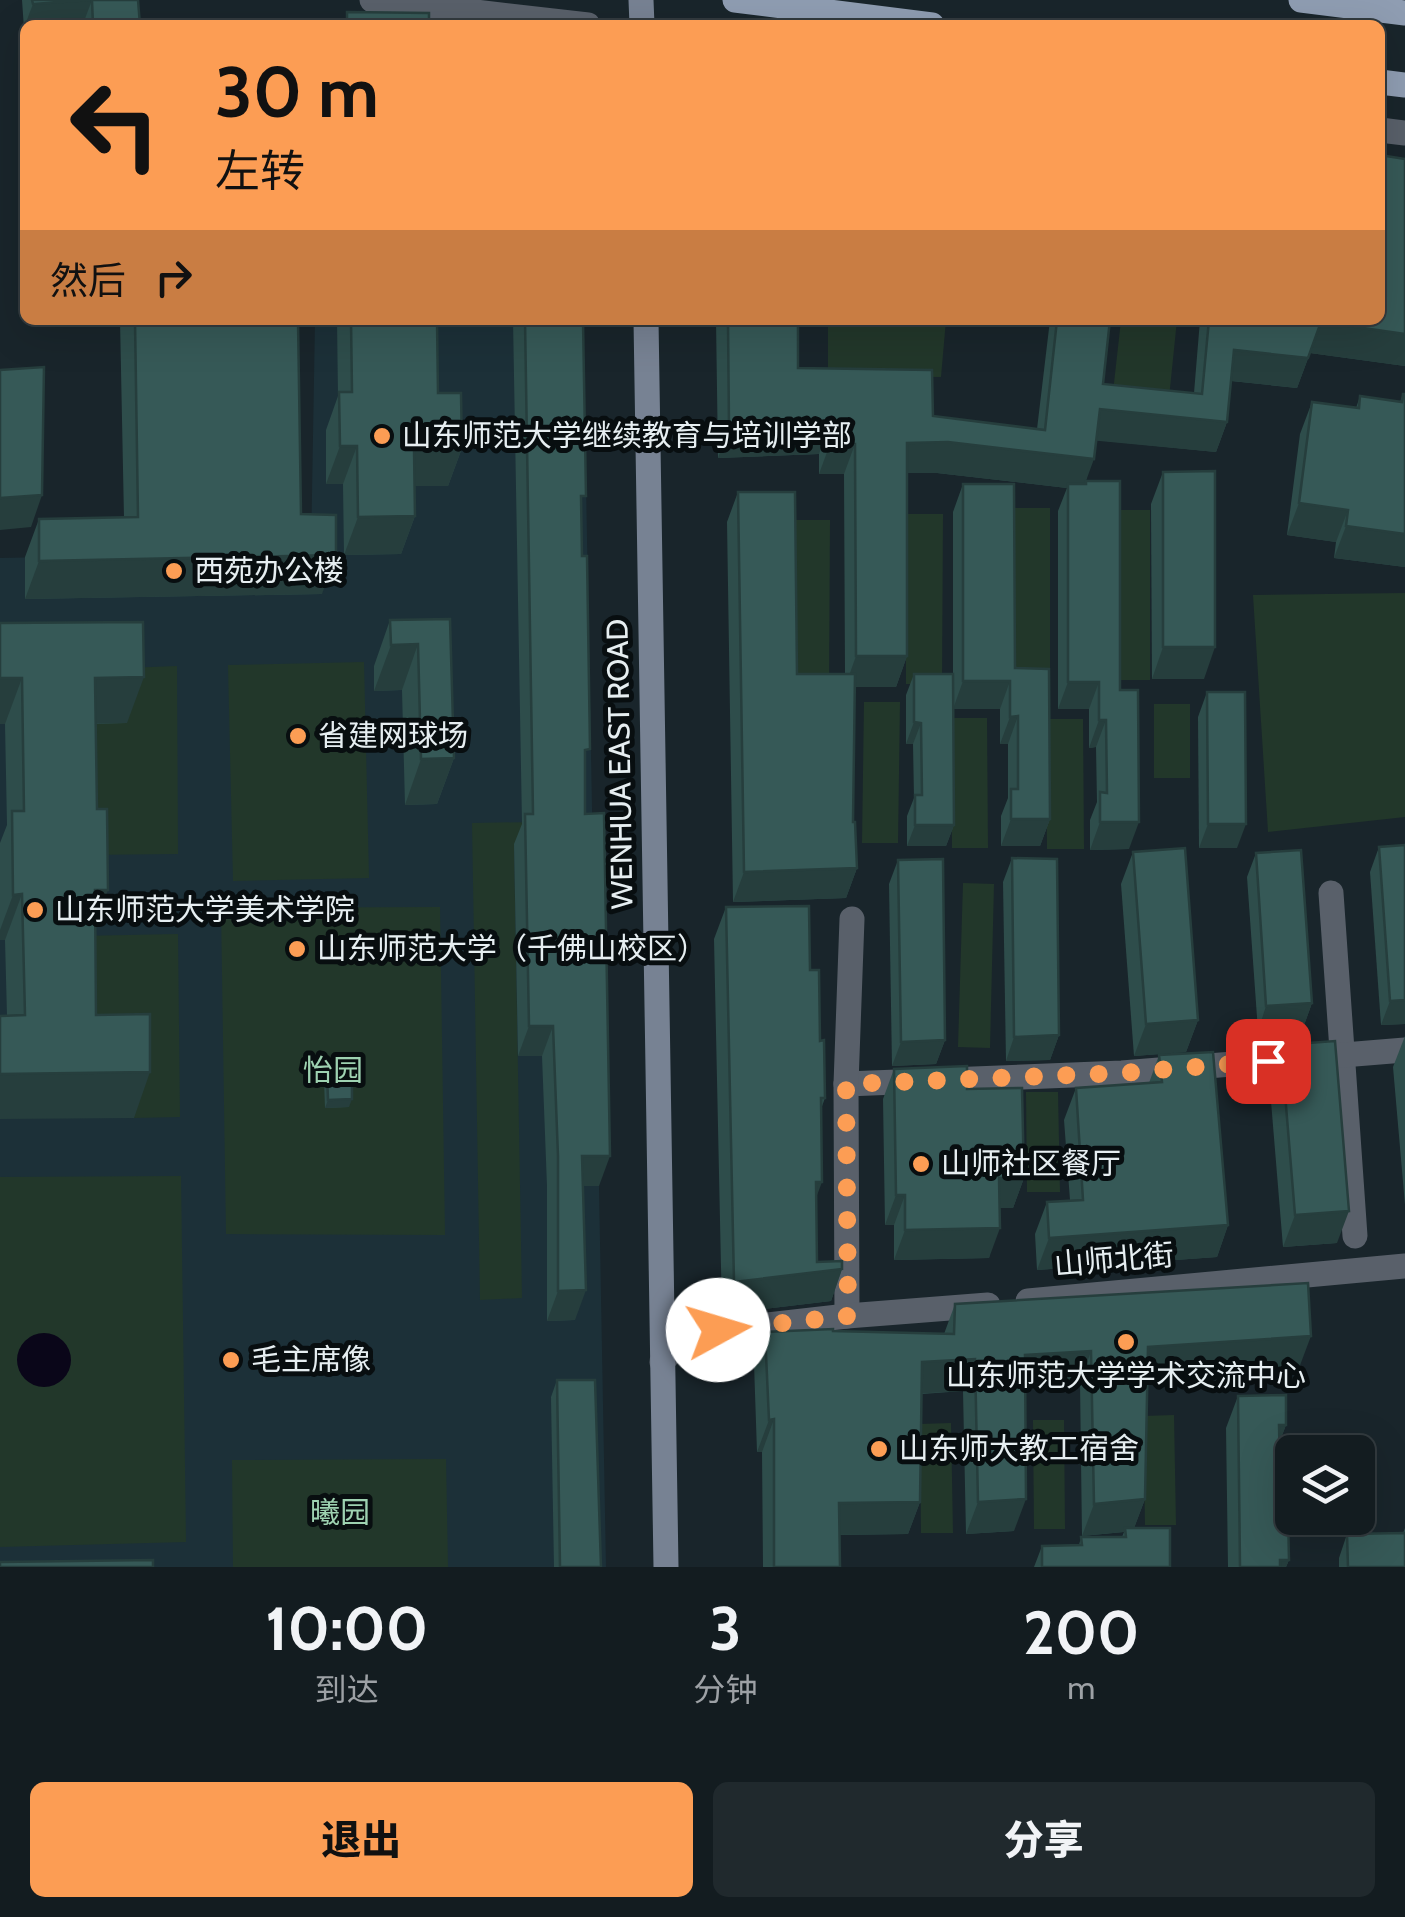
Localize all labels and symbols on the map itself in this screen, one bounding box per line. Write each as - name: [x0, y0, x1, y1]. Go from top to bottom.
- place label: 山东师范大学继续教育与培训学部: [402, 417, 852, 454]
- marker: 山东师范大学继续教育与培训学部: [371, 425, 393, 447]
- place label: 西苑办公楼: [194, 552, 344, 589]
- marker: 西苑办公楼: [163, 560, 185, 582]
- street label: WENHUA EAST ROAD: [598, 619, 641, 909]
- place label: 省建网球场: [318, 717, 468, 754]
- marker: 省建网球场: [287, 725, 309, 747]
- place label: 山东师范大学美术学院: [55, 891, 355, 928]
- marker: 山东师范大学美术学院: [24, 899, 46, 921]
- place label: 山东师范大学（千佛山校区）: [317, 930, 707, 967]
- marker: 山东师范大学（千佛山校区）: [286, 938, 308, 960]
- pin: [1226, 1019, 1311, 1104]
- park label: 怡园: [303, 1052, 363, 1089]
- place label: 山师社区餐厅: [941, 1145, 1121, 1182]
- marker: 山师社区餐厅: [910, 1153, 932, 1175]
- street label: 山师北街: [1053, 1236, 1175, 1283]
- position arrow: [666, 1278, 770, 1382]
- marker: 山东师范大学学术交流中心: [1115, 1331, 1137, 1353]
- place label: 毛主席像: [251, 1341, 371, 1378]
- marker: 毛主席像: [220, 1349, 242, 1371]
- place label: 山东师范大学学术交流中心: [946, 1357, 1306, 1394]
- place label: 山东师大教工宿舍: [899, 1430, 1139, 1467]
- marker: 山东师大教工宿舍: [868, 1438, 890, 1460]
- park label: 曦园: [310, 1494, 370, 1531]

